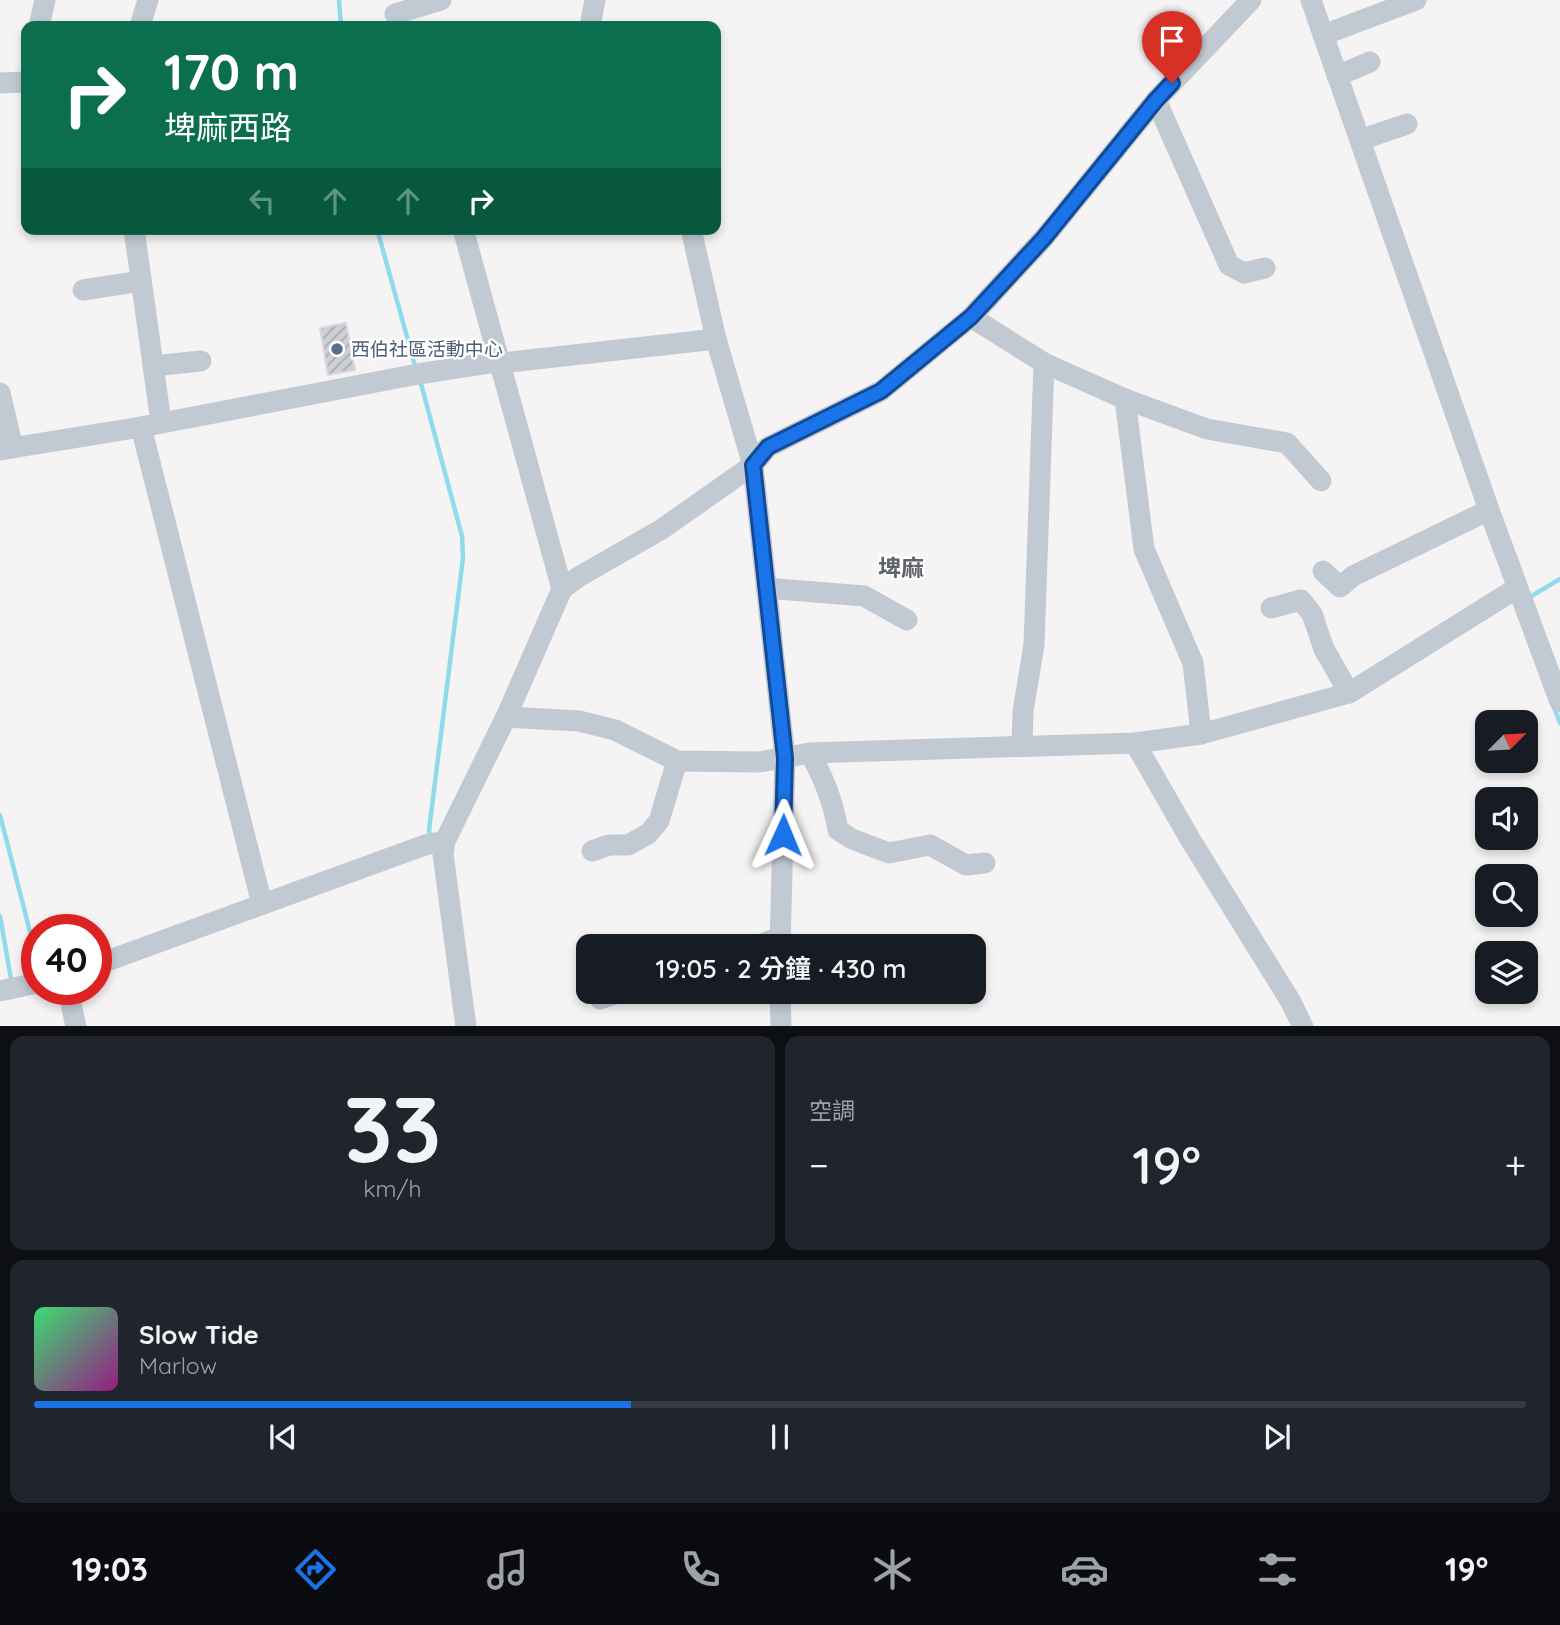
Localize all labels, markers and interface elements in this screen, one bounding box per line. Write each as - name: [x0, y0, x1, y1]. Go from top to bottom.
- pin: [1142, 11, 1202, 83]
- icon: arrive: [1153, 22, 1191, 60]
- text: 170 m: [164, 41, 299, 102]
- icon: right: [49, 49, 140, 140]
- text: 埤麻西路: [164, 107, 292, 147]
- icon: left: [243, 182, 281, 220]
- icon: ahead: [316, 182, 354, 220]
- icon: ahead: [389, 182, 427, 220]
- icon: right: [462, 182, 500, 220]
- place label: 西伯社區活動中心: [351, 337, 503, 361]
- marker: 西伯社區活動中心: [329, 341, 345, 357]
- district label: 埤麻: [878, 553, 924, 582]
- north arrow: [1475, 710, 1538, 774]
- map controls: [1475, 710, 1538, 1004]
- button: sound: [1475, 787, 1538, 850]
- position arrow: [746, 798, 820, 872]
- button: search: [1475, 864, 1538, 927]
- speed limit sign: 40: [21, 914, 112, 1005]
- button: layers: [1475, 941, 1538, 1004]
- text: 19:05 · 2 分鐘 · 430 m: [656, 952, 906, 985]
- text: 33: [344, 1071, 441, 1185]
- text: 空調: [809, 1096, 855, 1125]
- text: 19°: [1132, 1132, 1201, 1197]
- text: −: [809, 1141, 829, 1189]
- text: +: [1505, 1141, 1526, 1189]
- text: km/h: [363, 1174, 422, 1203]
- text: Slow Tide: [139, 1318, 259, 1351]
- text: Marlow: [139, 1351, 217, 1380]
- icon: previous: [264, 1418, 302, 1456]
- icon: pause: [761, 1418, 799, 1456]
- icon: next: [1258, 1418, 1296, 1456]
- icon: directions: [291, 1545, 340, 1594]
- icon: music: [483, 1545, 532, 1594]
- icon: phone: [676, 1545, 725, 1594]
- icon: climate: [868, 1545, 917, 1594]
- icon: car: [1060, 1545, 1109, 1594]
- icon: filters: [1253, 1545, 1302, 1594]
- text: 19:03: [72, 1549, 148, 1589]
- text: 19°: [1445, 1549, 1488, 1589]

